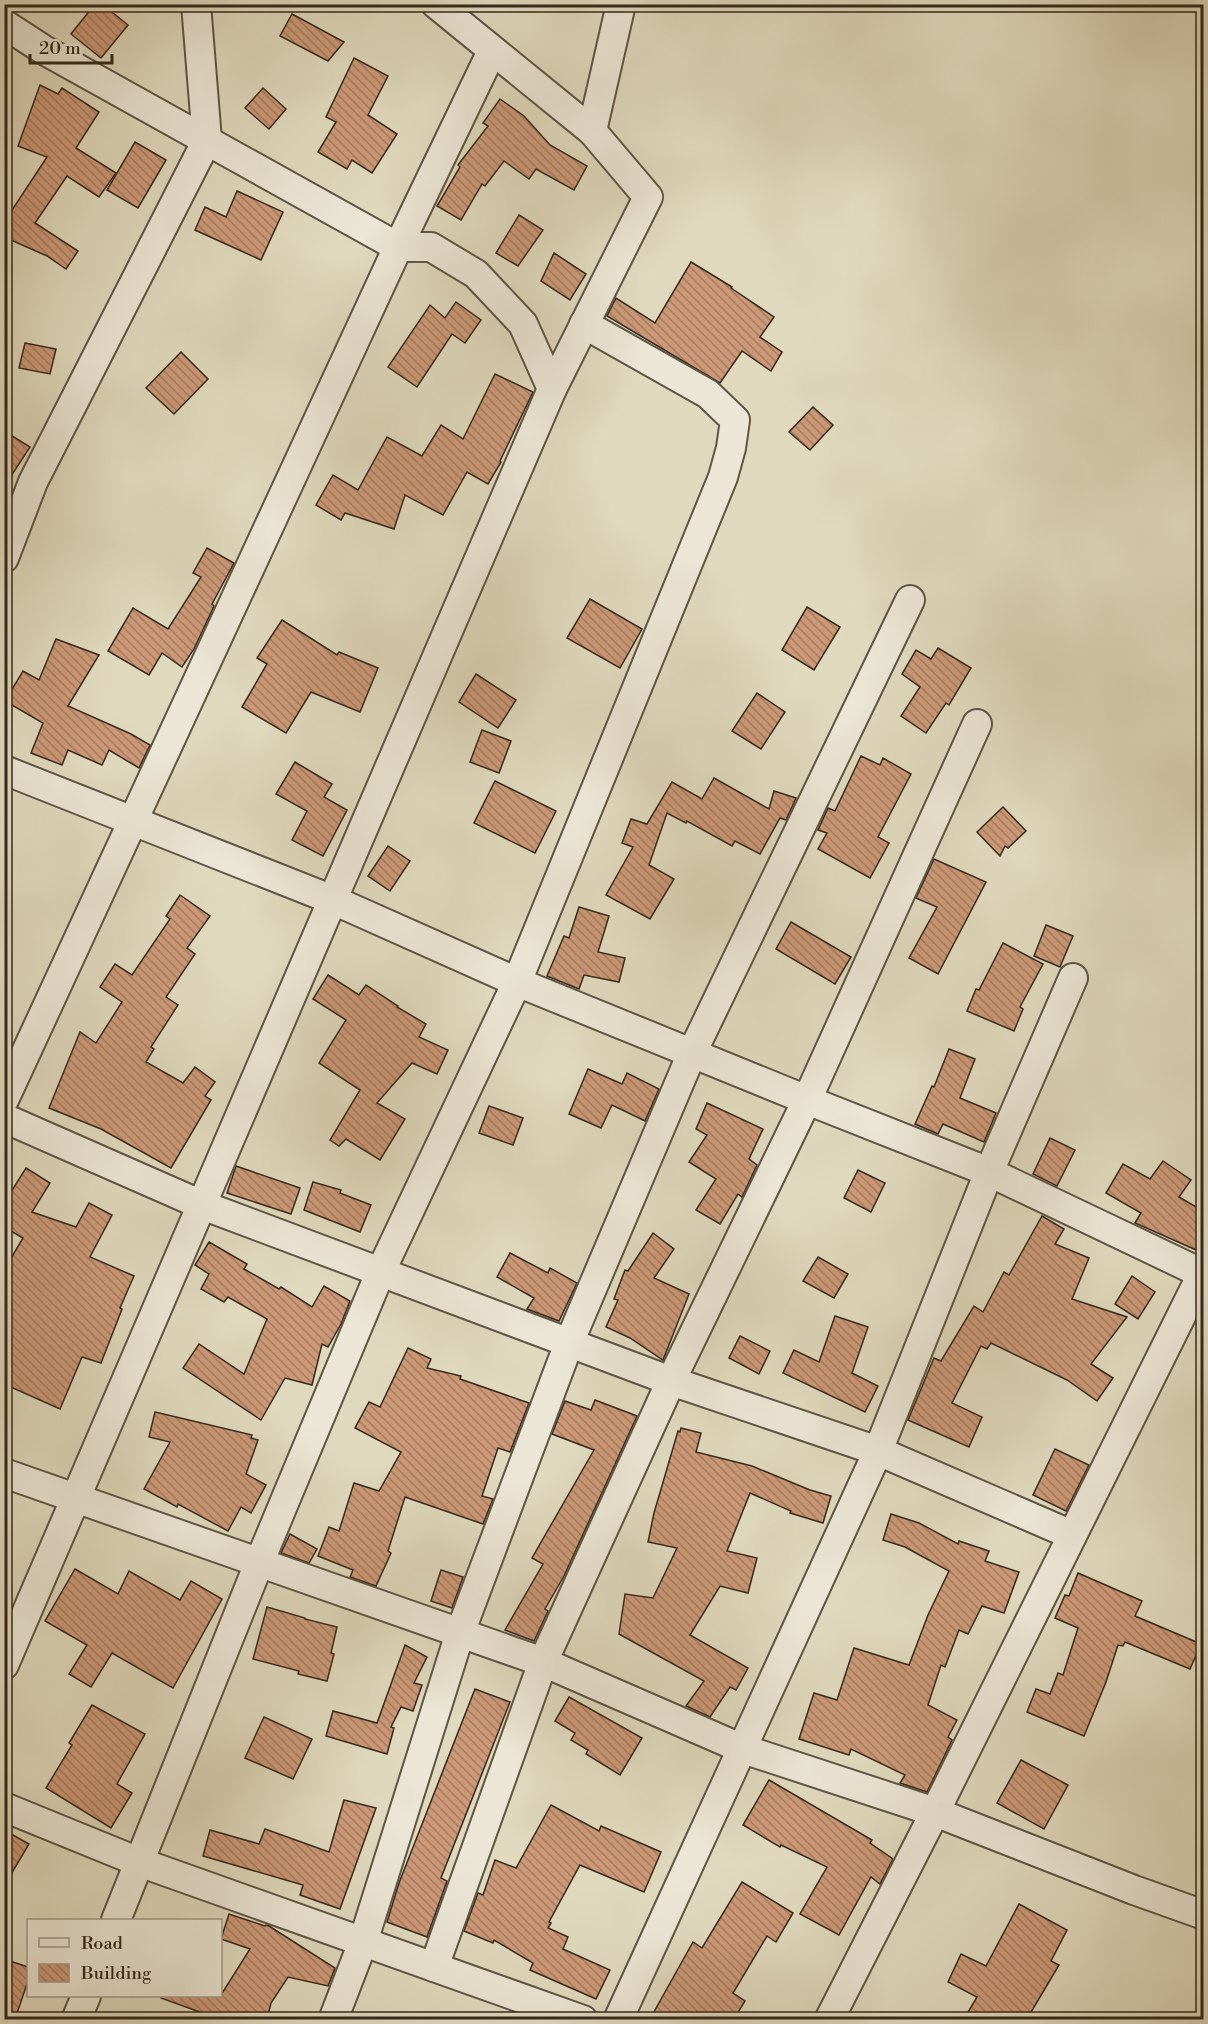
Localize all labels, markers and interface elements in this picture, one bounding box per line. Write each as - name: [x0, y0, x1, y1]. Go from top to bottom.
- scale bar: [30, 27, 112, 65]
- text: 20 m: [39, 37, 81, 60]
- legend: [27, 1919, 222, 1997]
- text: Road: [81, 1932, 124, 1955]
- text: Building: [80, 1962, 152, 1985]

